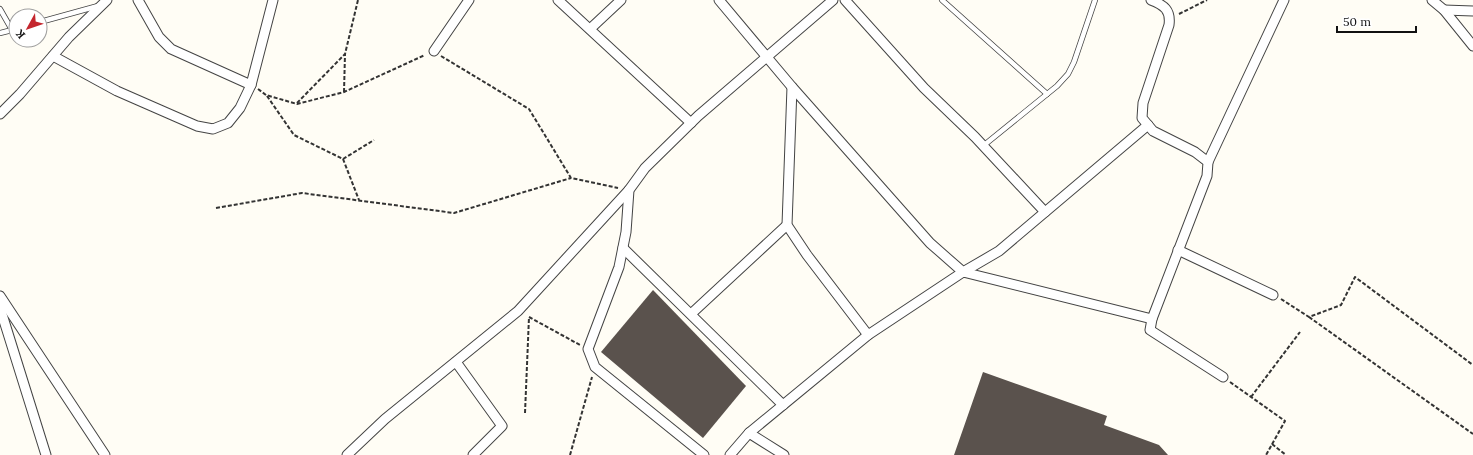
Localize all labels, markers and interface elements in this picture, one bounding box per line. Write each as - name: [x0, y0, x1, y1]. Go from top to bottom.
- north arrow: [8, 8, 48, 48]
- scale bar: [1337, 8, 1416, 34]
- text: 50 m: [1343, 14, 1371, 29]
- text: K: [12, 27, 28, 42]

